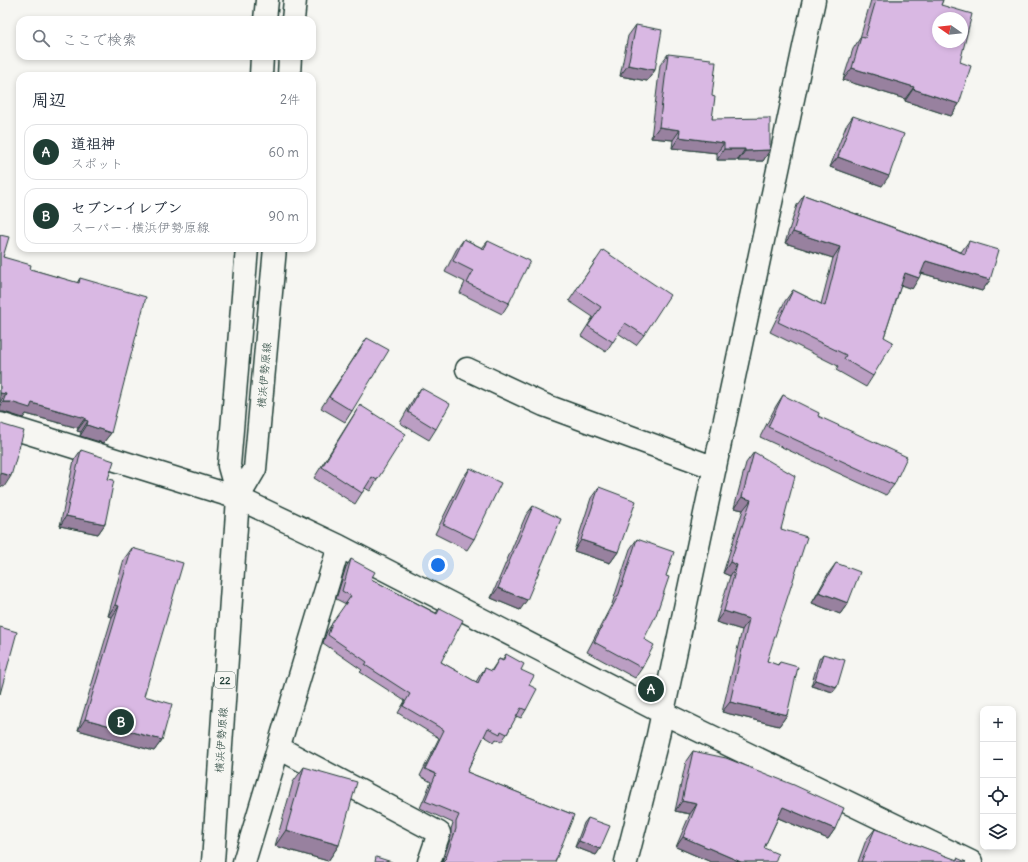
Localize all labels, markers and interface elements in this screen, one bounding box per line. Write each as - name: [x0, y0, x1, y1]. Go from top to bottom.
- north arrow: [932, 12, 968, 48]
- search box: [16, 16, 316, 60]
- icon: search: [30, 27, 52, 49]
- text: ここで検索: [62, 30, 137, 49]
- text: 周辺: [32, 89, 66, 111]
- text: 2件: [280, 91, 300, 108]
- text: 道祖神: [71, 134, 116, 153]
- text: A: [42, 144, 50, 161]
- text: 60 m: [268, 144, 299, 161]
- text: スポット: [71, 155, 123, 172]
- text: セブン-イレブン: [71, 198, 182, 217]
- text: B: [42, 208, 50, 225]
- text: 90 m: [268, 208, 299, 225]
- text: スーパー · 横浜伊勢原線: [71, 219, 210, 236]
- street label: 横浜伊勢原線: [254, 342, 274, 408]
- your location: [428, 555, 448, 575]
- road number: 22: [215, 672, 235, 688]
- pin: A: [638, 674, 664, 704]
- map controls: [980, 706, 1016, 850]
- button: +: [980, 706, 1016, 742]
- pin: B: [108, 707, 134, 737]
- street label: 横浜伊勢原線: [212, 707, 230, 773]
- button: −: [980, 742, 1016, 778]
- button: locate: [980, 778, 1016, 814]
- button: layers: [980, 814, 1016, 850]

